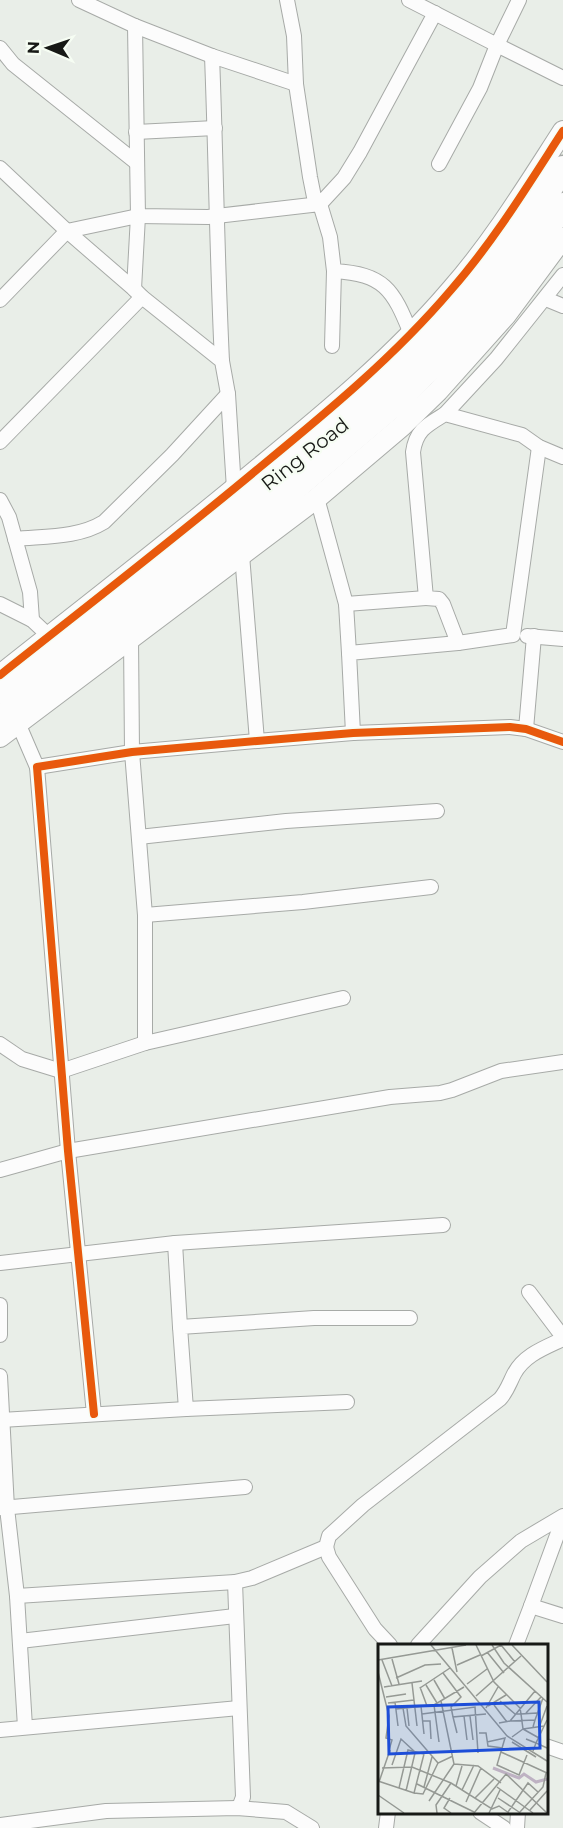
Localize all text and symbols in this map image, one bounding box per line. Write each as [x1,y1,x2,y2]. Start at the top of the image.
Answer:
north arrow [18,18,78,78]
text: N [24,41,43,54]
street label: Ring Road [256,412,354,496]
inset map [378,1644,548,1813]

